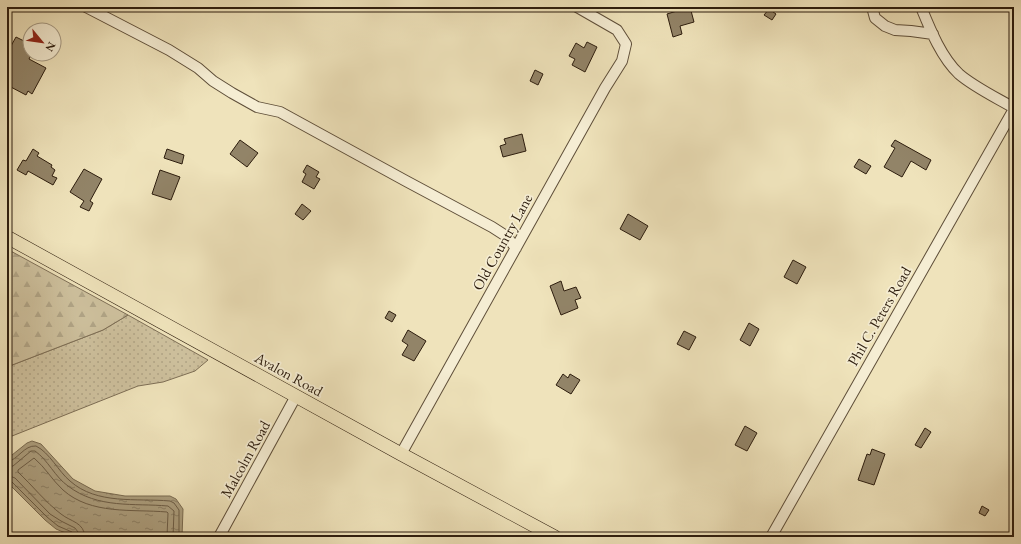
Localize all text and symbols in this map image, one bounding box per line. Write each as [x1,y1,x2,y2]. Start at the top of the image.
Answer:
north arrow [22,22,62,62]
text: N [42,40,59,54]
street label: Old Country Lane [468,190,536,294]
street label: Phil C. Peters Road [843,263,915,369]
street label: Avalon Road [251,347,327,401]
street label: Malcolm Road [216,417,274,501]

